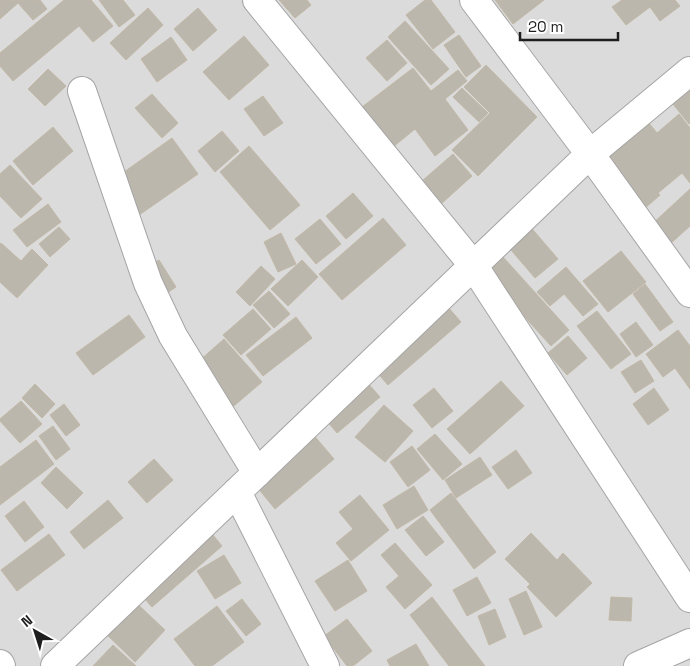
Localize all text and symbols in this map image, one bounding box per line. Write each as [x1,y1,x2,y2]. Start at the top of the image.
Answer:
scale bar [520,10,618,42]
text: 20 m [528,17,563,36]
north arrow [10,606,60,656]
text: N [18,611,36,631]

